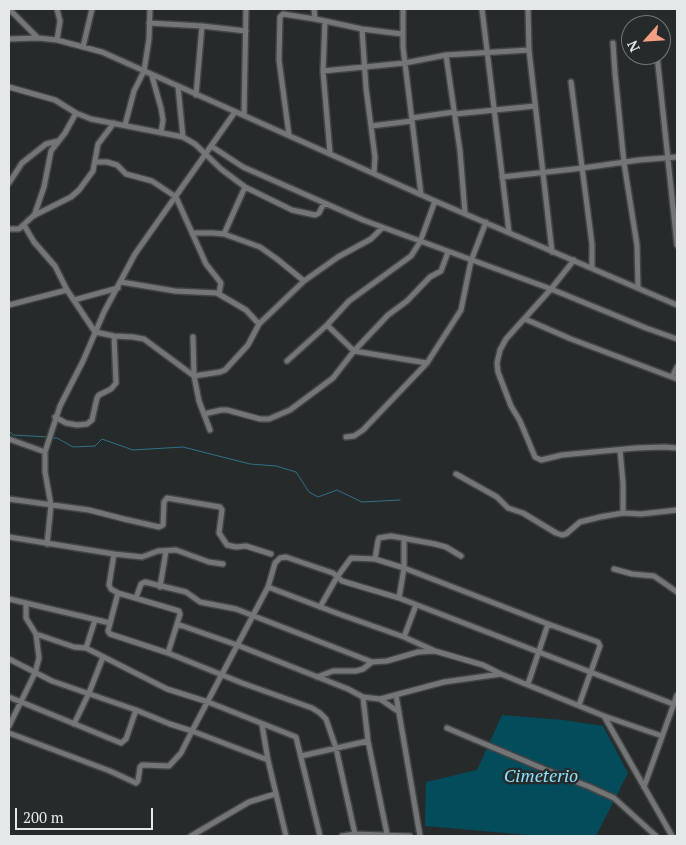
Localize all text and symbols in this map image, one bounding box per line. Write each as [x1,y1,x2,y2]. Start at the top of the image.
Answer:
north arrow [621,15,671,65]
text: N [622,37,644,55]
park label: Cimeterio [504,766,578,788]
scale bar [18,798,155,830]
text: 200 m [23,807,64,827]

